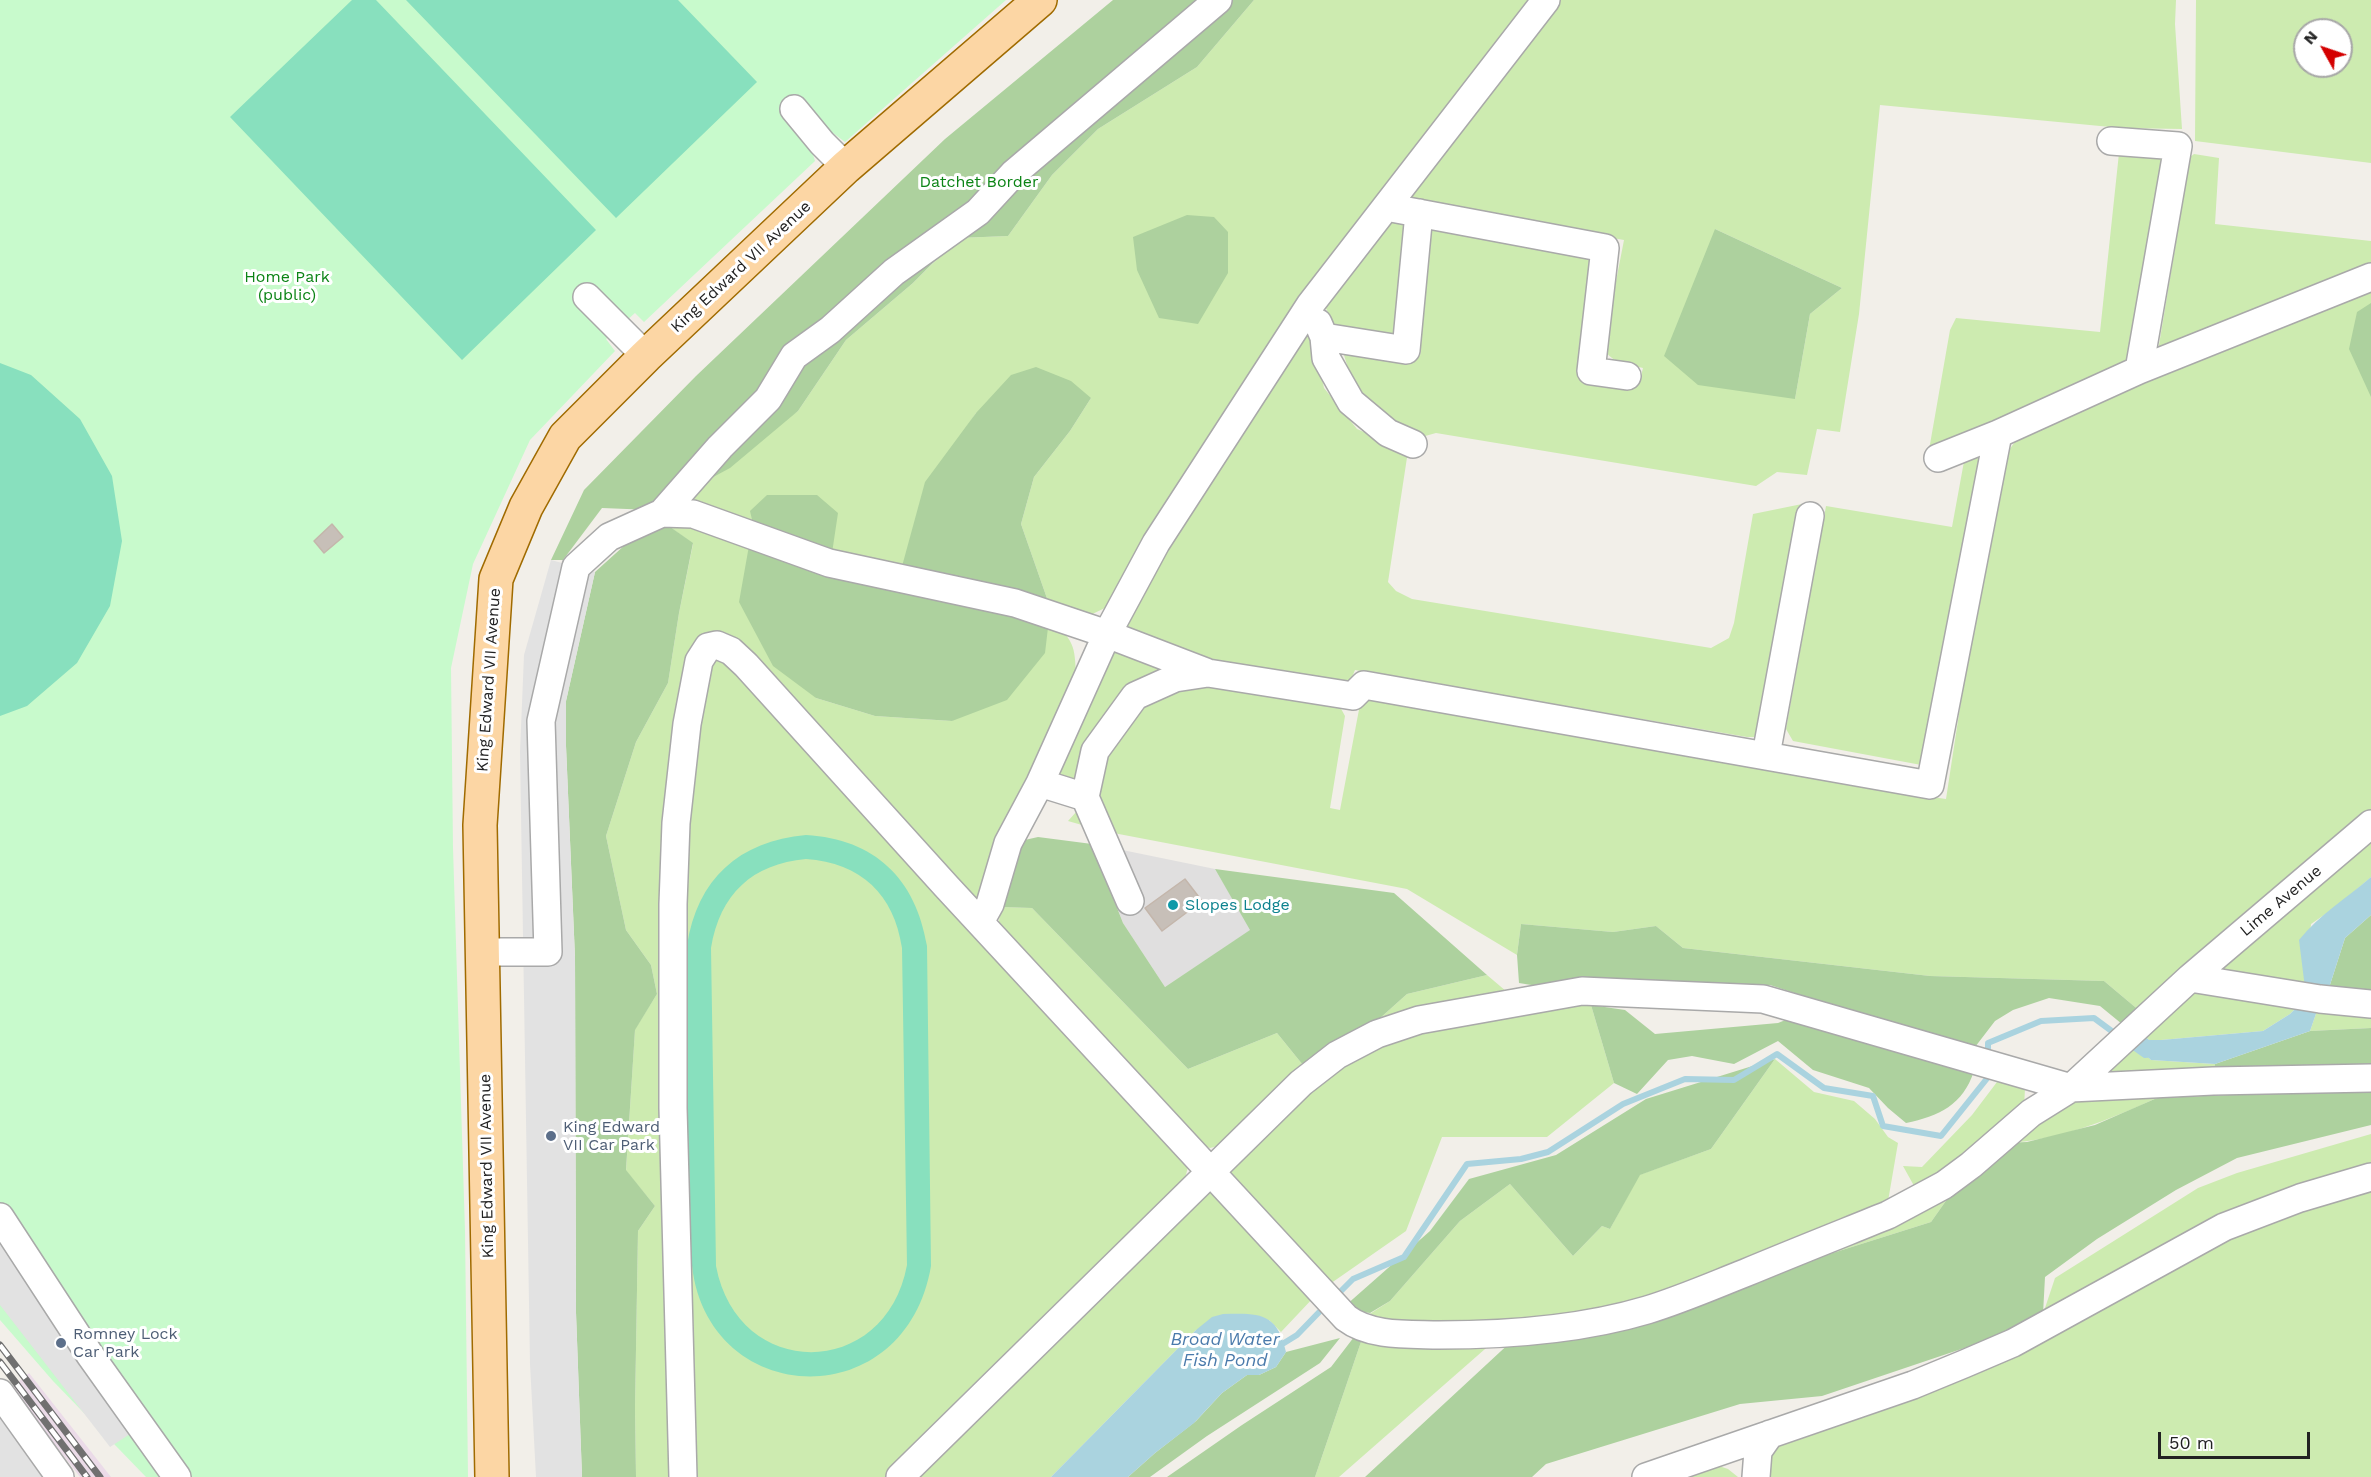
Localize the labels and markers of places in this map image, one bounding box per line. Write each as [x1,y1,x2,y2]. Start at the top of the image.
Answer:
place label: Slopes Lodge [1185,895,1290,915]
marker: Slopes Lodge [1166,898,1180,912]
place label: King Edward VII Car Park [563,1117,660,1155]
marker: King Edward VII Car Park [544,1129,558,1143]
place label: Romney Lock Car Park [73,1324,178,1362]
marker: Romney Lock Car Park [54,1336,68,1350]

